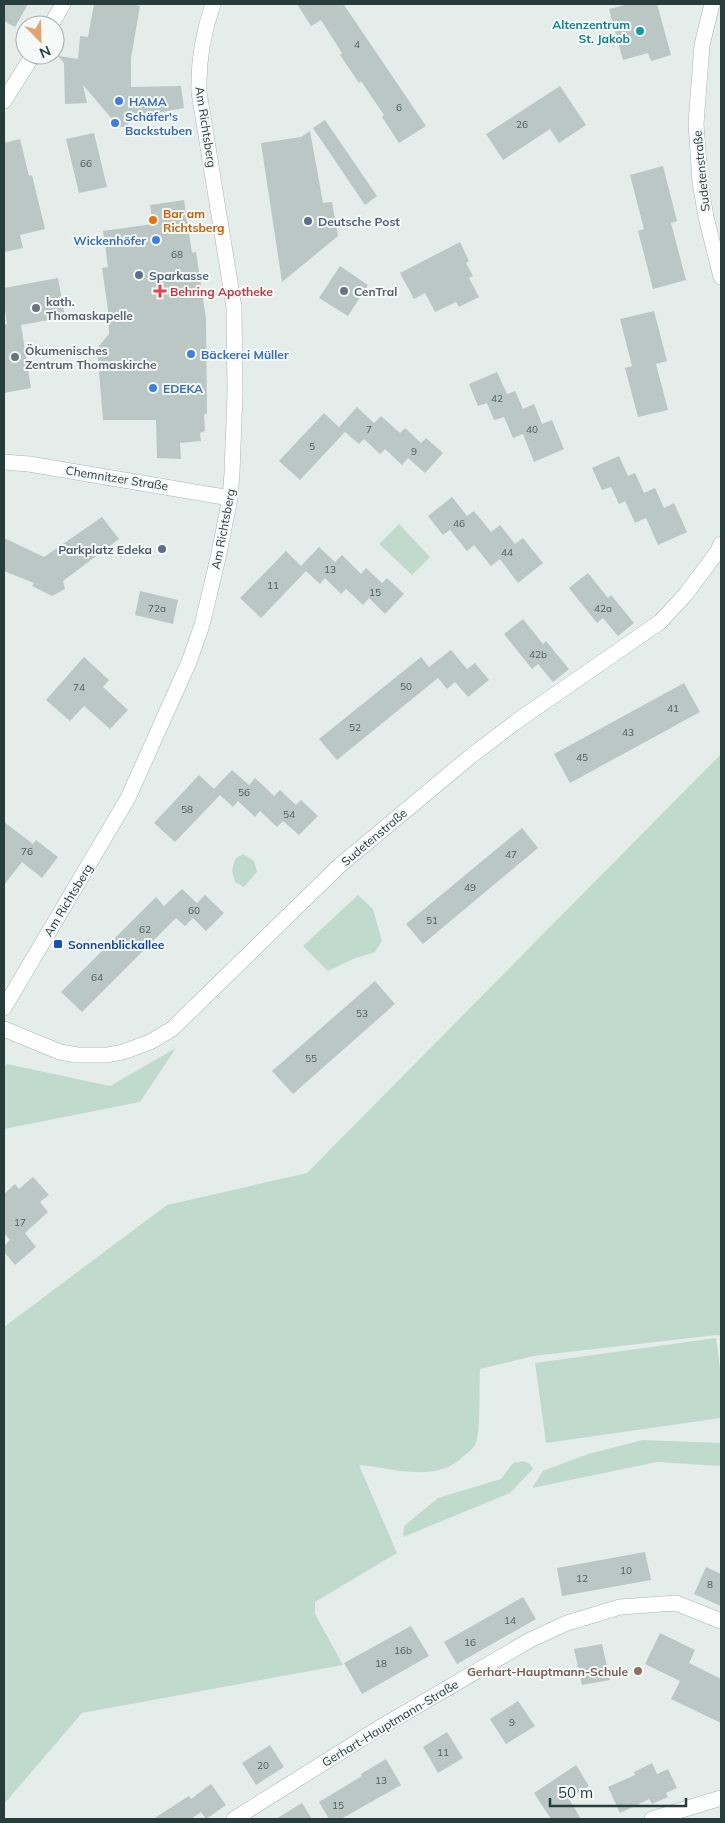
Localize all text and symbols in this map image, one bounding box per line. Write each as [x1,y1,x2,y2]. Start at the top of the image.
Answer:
north arrow [15,15,65,65]
place label: Altenzentrum St. Jakob [552,17,630,46]
marker: Altenzentrum St. Jakob [634,25,646,37]
house number: 4 [354,38,360,51]
text: N [37,42,53,62]
street label: Am Richtsberg [192,85,220,169]
place label: HAMA [129,94,167,109]
marker: HAMA [113,95,125,107]
house number: 6 [396,101,402,114]
place label: Schäfer's Backstuben [125,109,192,138]
marker: Schäfer's Backstuben [109,117,121,129]
house number: 26 [516,118,528,131]
street label: Sudetenstraße [689,130,713,212]
house number: 66 [80,157,92,170]
place label: Bar am Richtsberg [163,206,225,235]
marker: Bar am Richtsberg [147,214,159,226]
place label: Deutsche Post [318,214,400,229]
marker: Deutsche Post [302,215,314,227]
place label: Wickenhöfer [73,233,146,248]
marker: Wickenhöfer [150,234,162,246]
house number: 68 [171,248,183,261]
place label: Sparkasse [149,268,209,283]
marker: Sparkasse [133,269,145,281]
place label: Behring Apotheke [170,284,273,299]
place label: CenTral [354,284,397,299]
marker: Behring Apotheke [154,285,166,297]
marker: CenTral [338,285,350,297]
place label: kath. Thomaskapelle [46,294,133,323]
marker: kath. Thomaskapelle [30,302,42,314]
place label: Ökumenisches Zentrum Thomaskirche [25,343,157,372]
place label: Bäckerei Müller [201,347,289,362]
marker: Bäckerei Müller [185,348,197,360]
marker: Ökumenisches Zentrum Thomaskirche [9,351,21,363]
place label: EDEKA [163,381,203,396]
marker: EDEKA [147,382,159,394]
house number: 42 [491,392,503,405]
house number: 7 [366,423,372,436]
house number: 40 [526,423,538,436]
house number: 5 [309,440,315,453]
house number: 9 [411,445,417,458]
street label: Chemnitzer Straße [65,462,169,494]
street label: Am Richtsberg [208,487,238,571]
house number: 46 [453,517,465,530]
place label: Parkplatz Edeka [58,542,152,557]
marker: Parkplatz Edeka [156,543,168,555]
house number: 44 [501,546,513,559]
house number: 13 [324,563,336,576]
house number: 11 [267,579,279,592]
house number: 15 [369,586,381,599]
house number: 72a [148,602,166,615]
house number: 42a [594,602,612,615]
house number: 42b [529,648,547,661]
house number: 50 [400,680,412,693]
house number: 74 [73,681,85,694]
house number: 41 [667,702,679,715]
house number: 52 [349,721,361,734]
house number: 43 [622,726,634,739]
house number: 45 [576,751,588,764]
house number: 56 [238,786,250,799]
house number: 58 [181,803,193,816]
street label: Sudetenstraße [338,805,410,869]
house number: 54 [283,808,295,821]
house number: 76 [21,845,33,858]
house number: 47 [505,848,517,861]
street label: Am Richtsberg [40,861,96,939]
house number: 49 [464,881,476,894]
house number: 60 [188,904,200,917]
house number: 51 [426,914,438,927]
house number: 62 [139,923,151,936]
place label: Sonnenblickallee [68,937,165,952]
marker: Sonnenblickallee [52,938,64,950]
house number: 64 [91,971,103,984]
house number: 53 [356,1007,368,1020]
house number: 55 [305,1052,317,1065]
house number: 17 [14,1216,26,1229]
house number: 10 [620,1564,632,1577]
house number: 12 [576,1572,588,1585]
house number: 8 [707,1578,713,1591]
house number: 14 [504,1614,516,1627]
house number: 16 [464,1636,476,1649]
house number: 16b [394,1644,412,1657]
house number: 18 [375,1657,387,1670]
place label: Gerhart-Hauptmann-Schule [467,1664,628,1679]
marker: Gerhart-Hauptmann-Schule [632,1665,644,1677]
street label: Gerhart-Hauptmann-Straße [319,1676,461,1770]
house number: 9 [509,1716,515,1729]
house number: 11 [437,1746,449,1759]
house number: 20 [257,1759,269,1772]
house number: 13 [375,1774,387,1787]
scale bar [550,1776,686,1808]
text: 50 m [558,1783,593,1802]
house number: 15 [332,1799,344,1812]

